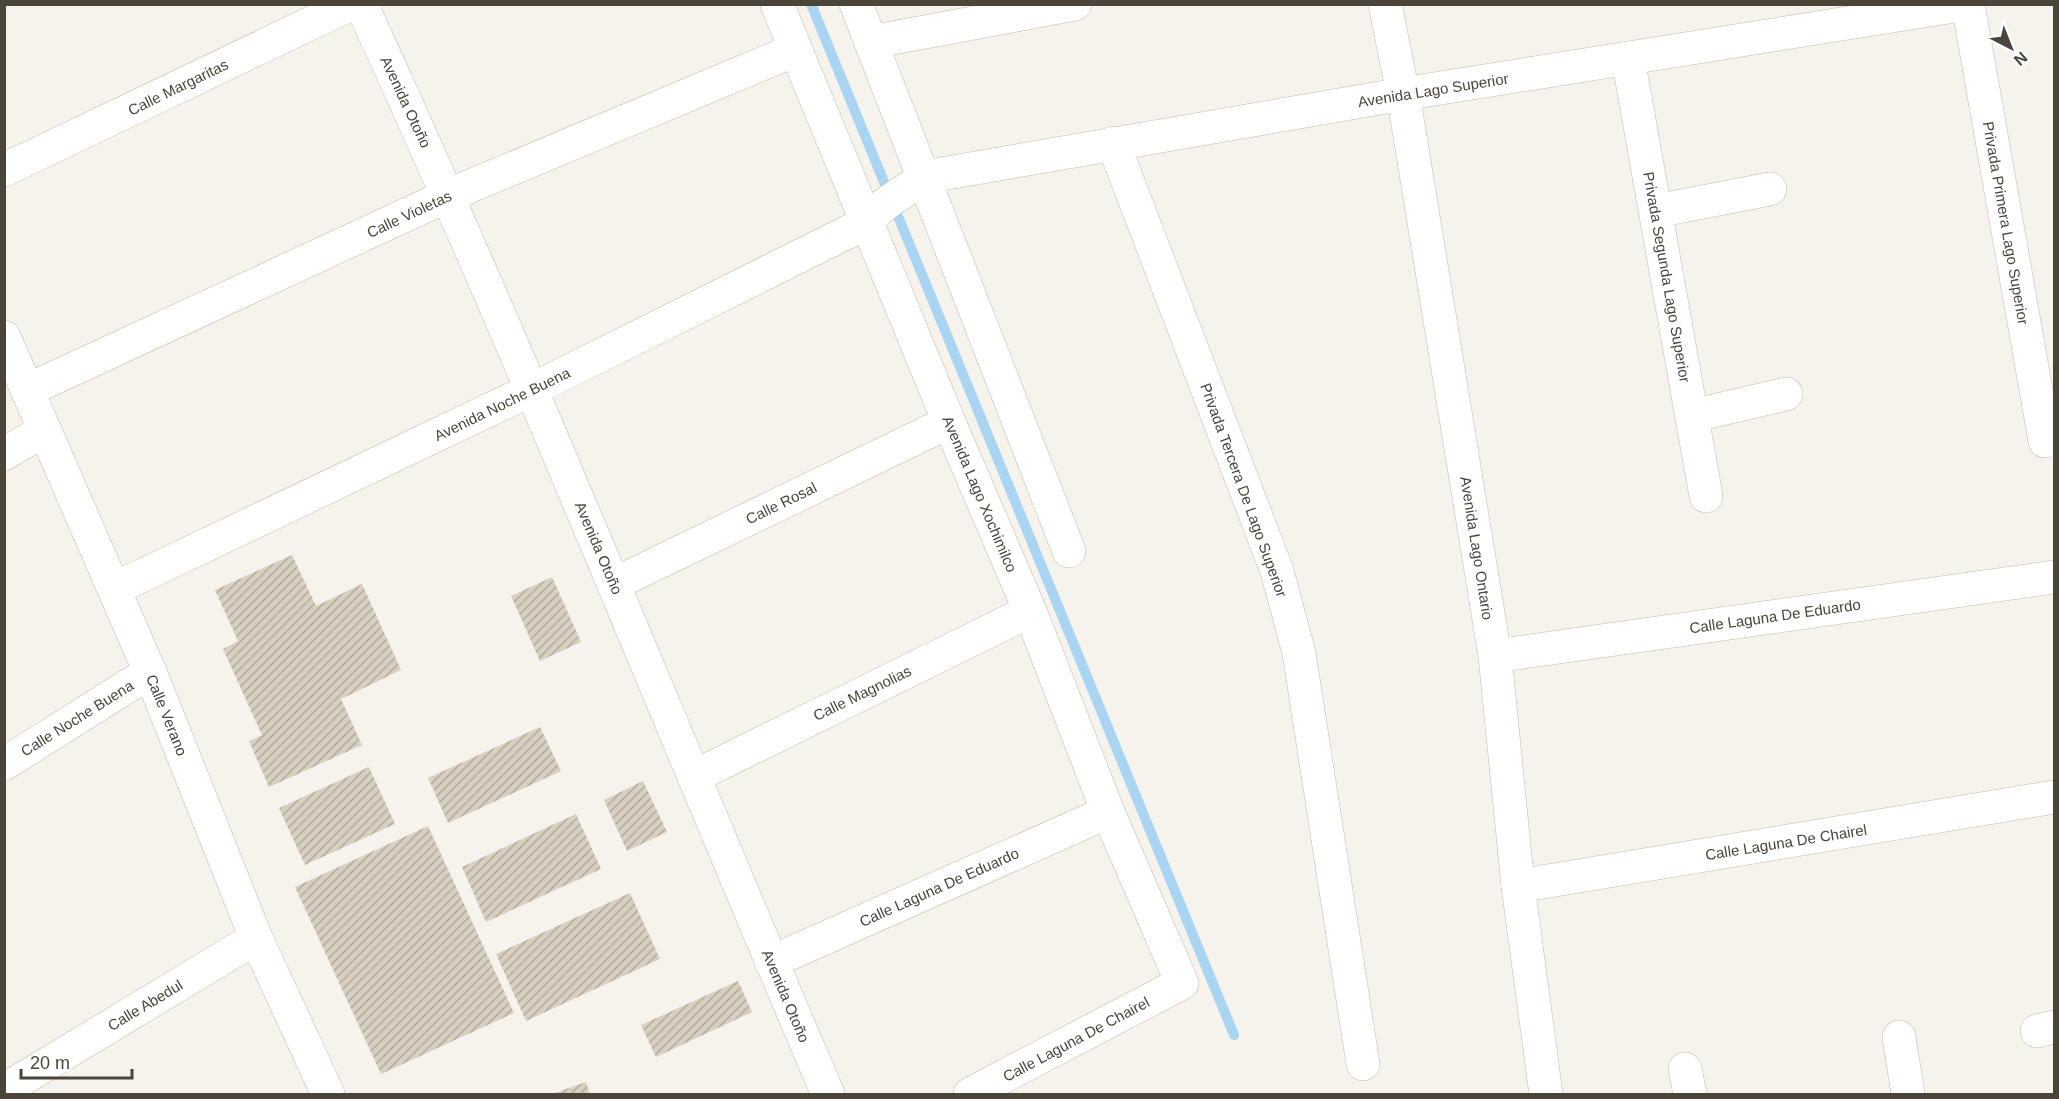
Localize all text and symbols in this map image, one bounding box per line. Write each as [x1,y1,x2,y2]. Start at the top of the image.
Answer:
north arrow [1981,18,2041,78]
text: N [2011,49,2031,69]
street label: Avenida Otoño [377,54,435,150]
street label: Calle Margaritas [125,55,231,119]
street label: Avenida Lago Superior [1356,70,1510,110]
street label: Privada Primera Lago Superior [1980,120,2032,326]
street label: Privada Segunda Lago Superior [1640,170,1694,384]
street label: Calle Violetas [364,187,454,241]
street label: Avenida Noche Buena [431,363,573,444]
street label: Privada Tercera De Lago Superior [1197,381,1291,599]
street label: Avenida Lago Xochimilco [939,413,1021,575]
street label: Avenida Lago Ontario [1457,475,1497,621]
street label: Calle Rosal [743,479,819,527]
street label: Avenida Otoño [572,499,626,597]
street label: Calle Laguna De Eduardo [1688,596,1862,636]
street label: Calle Magnolias [810,662,914,724]
street label: Calle Verano [143,672,191,758]
street label: Calle Noche Buena [18,676,137,759]
street label: Calle Laguna De Chairel [1704,821,1868,863]
street label: Calle Laguna De Eduardo [857,844,1021,930]
street label: Avenida Otoño [759,947,813,1045]
street label: Calle Abedul [105,976,185,1034]
street label: Calle Laguna De Chairel [1000,993,1152,1085]
scale bar [21,1042,132,1080]
text: 20 m [30,1053,70,1073]

